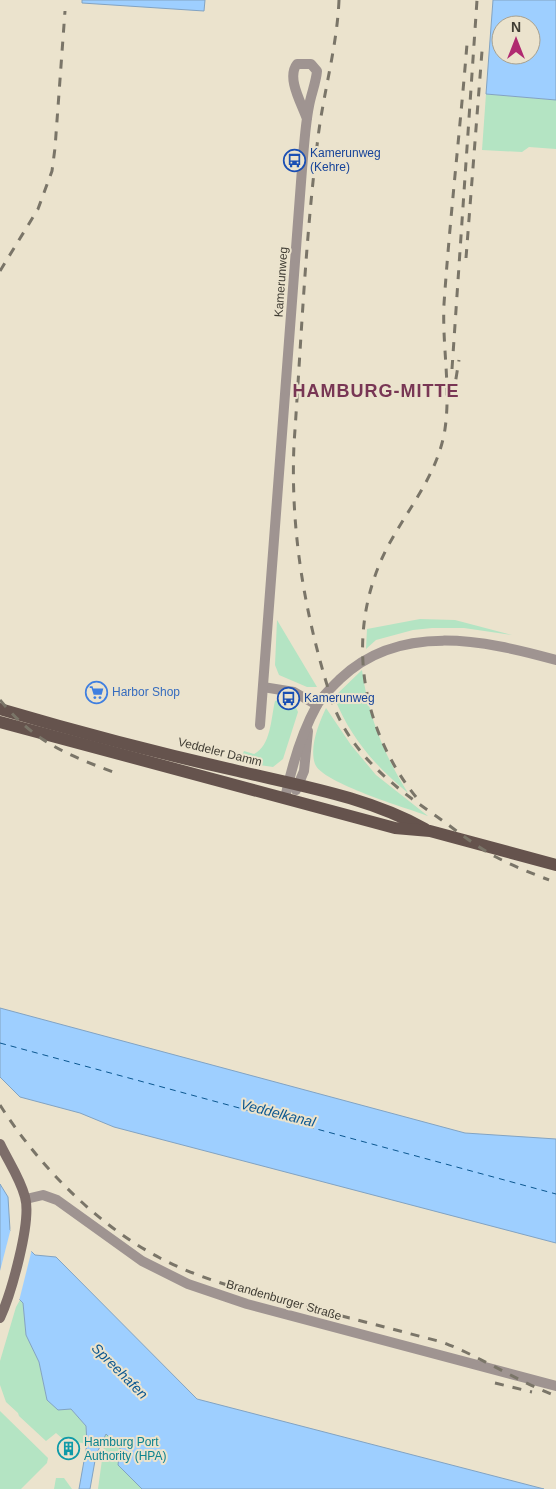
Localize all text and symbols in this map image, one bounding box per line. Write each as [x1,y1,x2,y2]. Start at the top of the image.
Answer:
north arrow [491,15,541,65]
text: N [511,19,521,35]
place label: Kamerunweg (Kehre) [310,146,381,174]
bus stop icon: Kamerunweg (Kehre) [282,148,306,172]
street label: Kamerunweg [272,246,290,318]
district label: HAMBURG-MITTE [293,381,459,401]
supermarket icon: Harbor Shop [84,680,108,704]
place label: Harbor Shop [112,685,180,699]
bus stop icon: Kamerunweg [276,686,300,710]
place label: Kamerunweg [304,691,375,705]
street label: Veddeler Damm [177,735,263,769]
water label: Veddelkanal [239,1096,318,1130]
street label: Brandenburger Straße [225,1277,344,1323]
water label: Spreehafen [89,1340,151,1402]
place label: Hamburg Port Authority (HPA) [84,1435,166,1463]
building icon: Hamburg Port Authority (HPA) [56,1437,80,1461]

